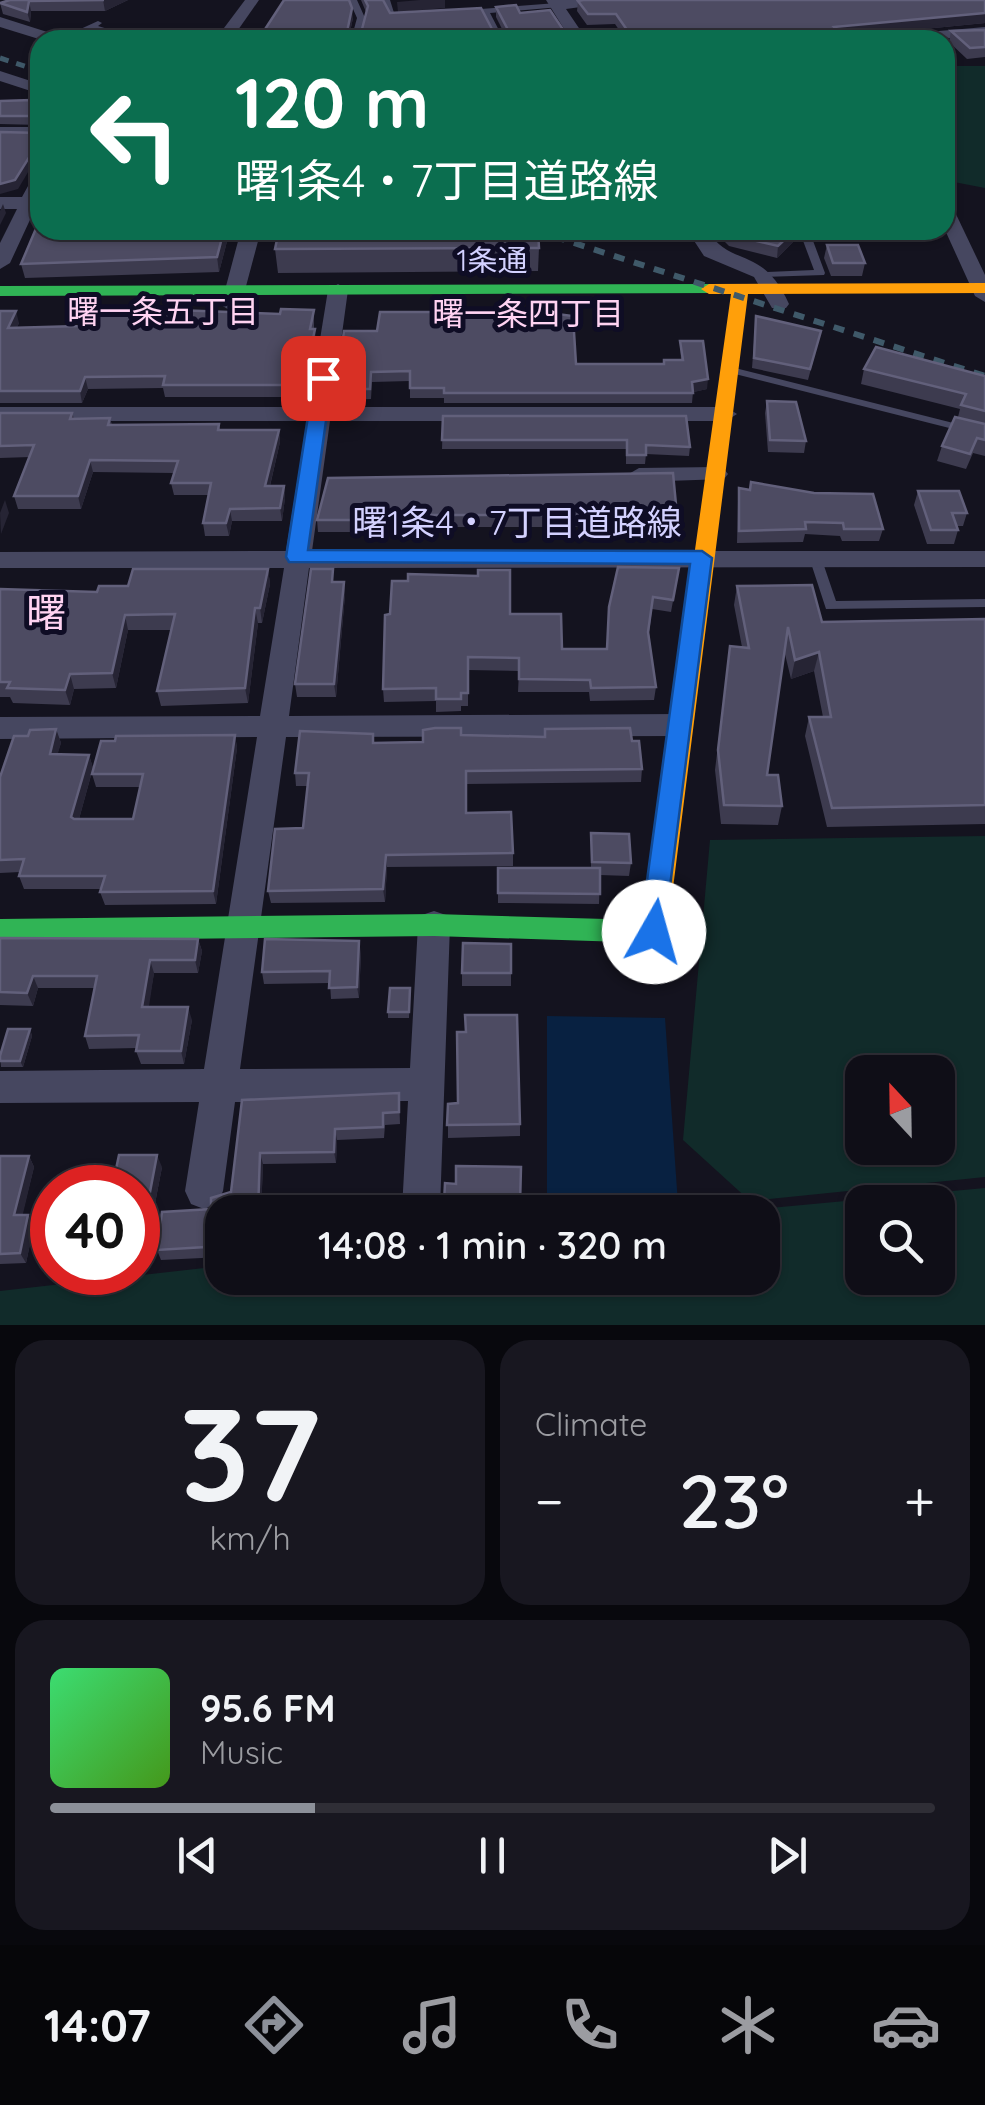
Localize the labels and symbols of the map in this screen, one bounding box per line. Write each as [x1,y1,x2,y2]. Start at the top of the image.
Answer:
street label: 1条通 [456,241,528,279]
district label: 曙一条五丁目 [67,291,259,331]
district label: 曙一条四丁目 [432,293,624,333]
pin [281,336,366,421]
street label: 曙1条4・7丁目道路線 [352,500,682,544]
district label: 曙 [26,587,66,637]
position arrow [602,880,706,984]
north arrow [845,1055,955,1165]
speed limit sign: 40 [30,1165,160,1295]

